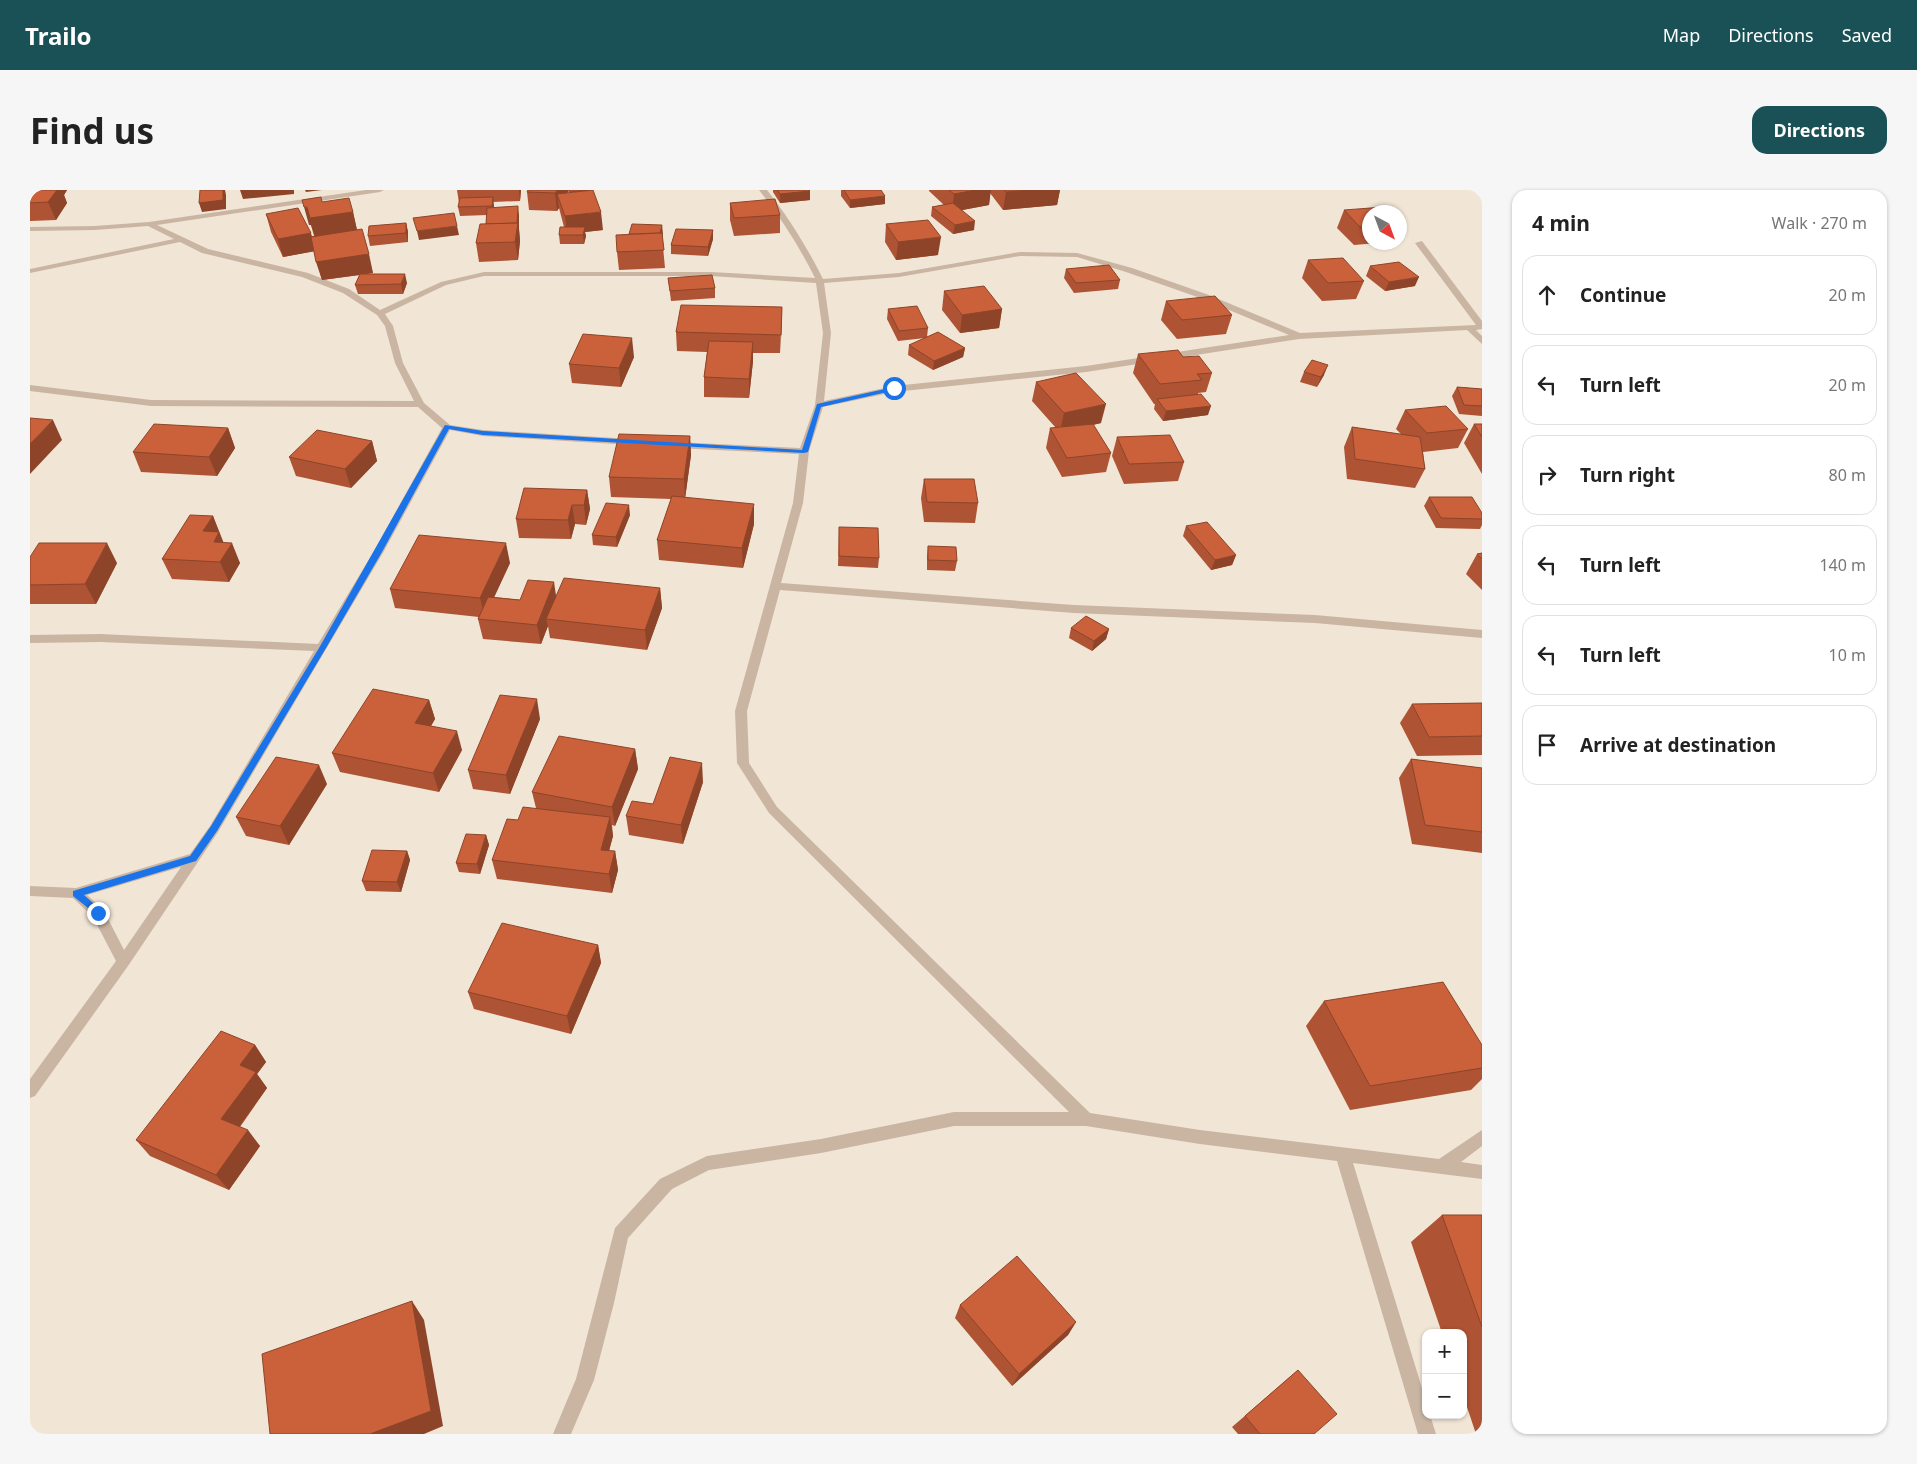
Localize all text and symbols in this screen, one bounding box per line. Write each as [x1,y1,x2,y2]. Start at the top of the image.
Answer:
text: Trailo [25,19,92,52]
text: Map [1663,23,1700,47]
text: Directions [1728,23,1814,47]
text: Saved [1842,23,1892,47]
button: Directions [1752,106,1887,154]
text: Find us [30,107,154,154]
north arrow [1362,205,1407,250]
text: 4 min [1532,209,1590,237]
text: Walk · 270 m [1772,212,1867,234]
icon: ahead [1533,281,1561,309]
text: Continue [1580,282,1666,308]
text: 20 m [1829,284,1866,306]
icon: left [1533,371,1561,399]
text: Turn left [1580,372,1661,398]
text: 20 m [1829,374,1866,396]
route start [883,377,906,400]
icon: right [1533,461,1561,489]
text: Turn right [1580,462,1675,488]
text: 80 m [1829,464,1866,486]
icon: left [1533,551,1561,579]
text: Turn left [1580,552,1661,578]
text: 140 m [1819,554,1866,576]
icon: left [1533,641,1561,669]
text: Turn left [1580,642,1661,668]
text: 10 m [1829,644,1866,666]
icon: arrive [1533,731,1561,759]
text: Arrive at destination [1580,732,1776,758]
route end [87,902,110,925]
map controls [1422,1329,1467,1419]
button: + [1422,1329,1467,1374]
button: − [1422,1374,1467,1419]

